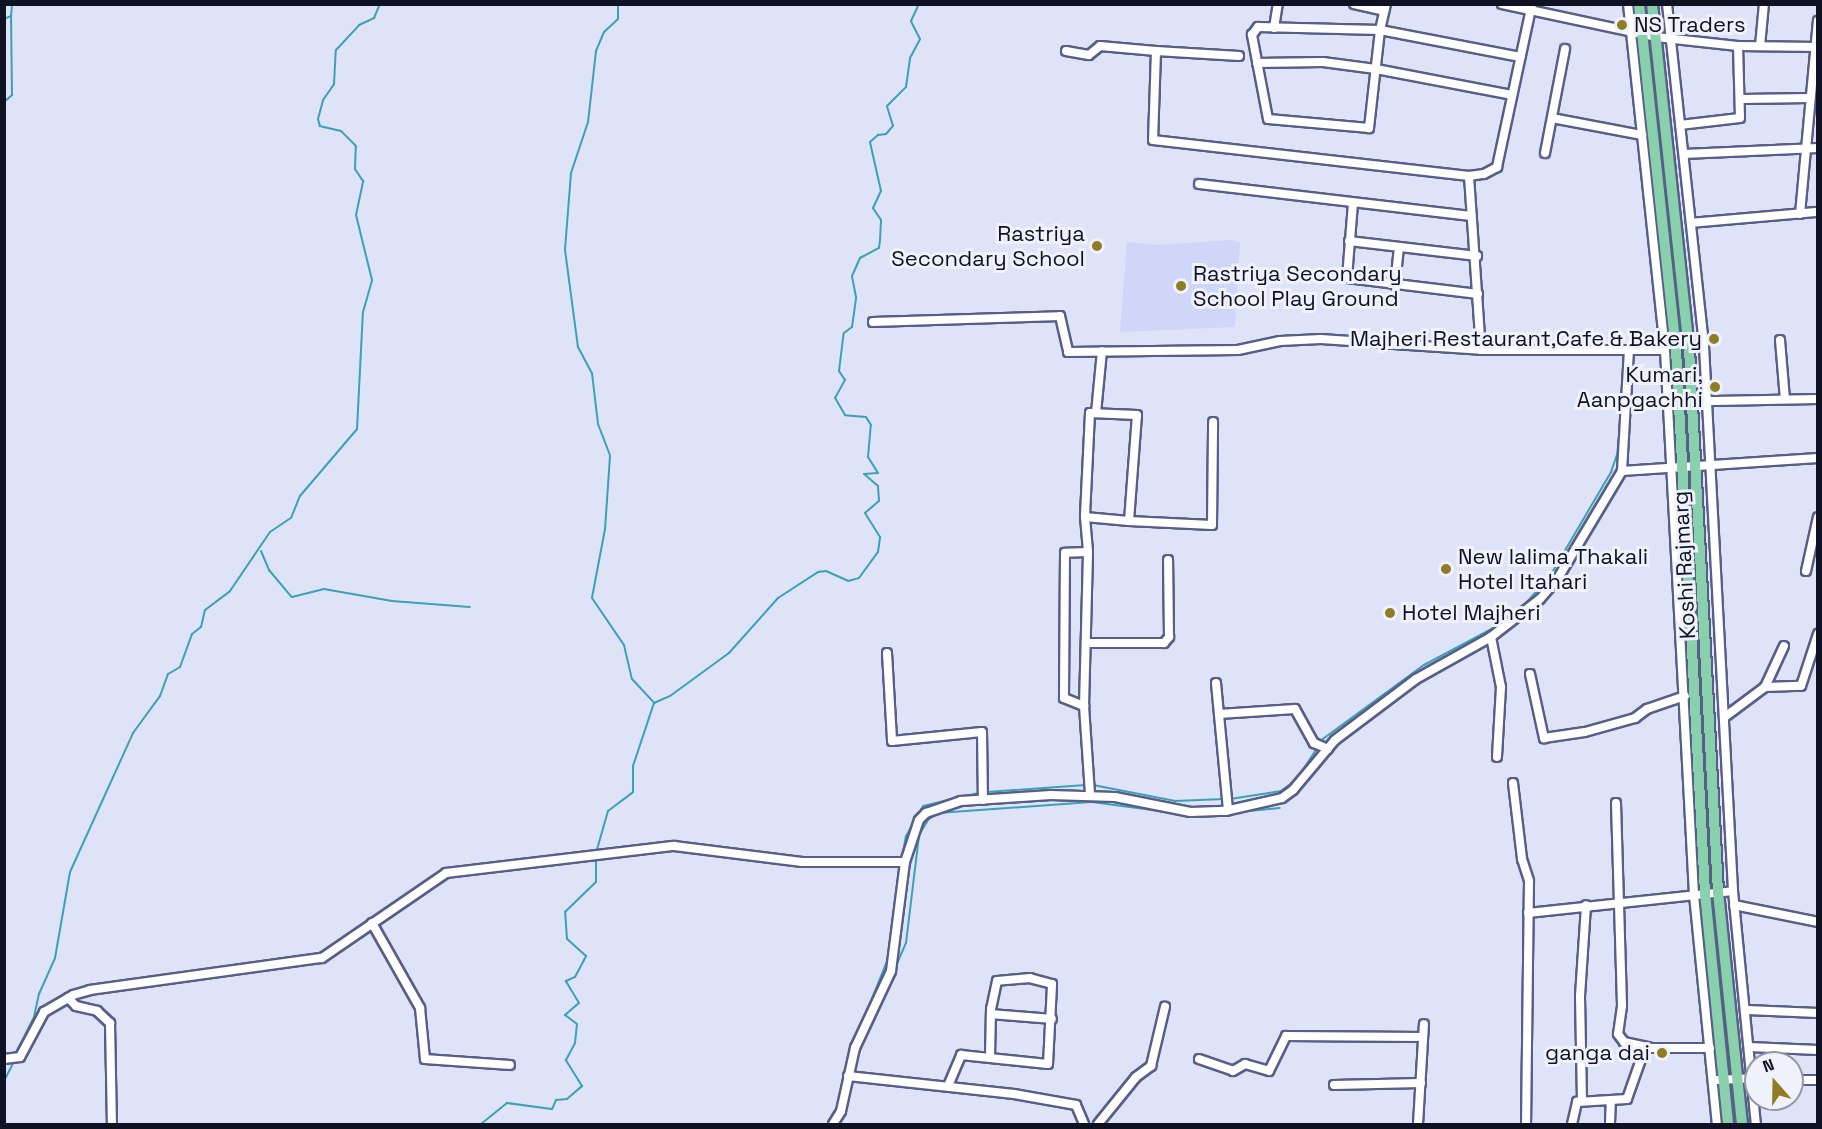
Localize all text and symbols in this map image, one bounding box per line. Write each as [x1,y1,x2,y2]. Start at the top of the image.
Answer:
place label: NS Traders [1634,12,1746,38]
marker: NS Traders [1615,18,1629,32]
place label: Rastriya Secondary School [891,220,1085,272]
marker: Rastriya Secondary School [1090,239,1104,253]
place label: Rastriya Secondary School Play Ground [1193,260,1402,312]
marker: Rastriya Secondary School Play Ground [1174,279,1188,293]
place label: Majheri Restaurant,Cafe & Bakery [1350,326,1702,352]
marker: Majheri Restaurant,Cafe & Bakery [1707,332,1721,346]
place label: Kumari, Aanpgachhi [1577,361,1703,412]
marker: Kumari, Aanpgachhi [1708,380,1722,394]
street label: Koshi Rajmarg [1667,490,1701,640]
place label: New lalima Thakali Hotel Itahari [1458,543,1649,594]
marker: New lalima Thakali Hotel Itahari [1439,562,1453,576]
place label: Hotel Majheri [1402,600,1541,626]
marker: Hotel Majheri [1383,606,1397,620]
place label: ganga dai [1545,1040,1650,1066]
marker: ganga dai [1655,1046,1669,1060]
north arrow [1744,1051,1804,1111]
text: N [1760,1054,1777,1077]

